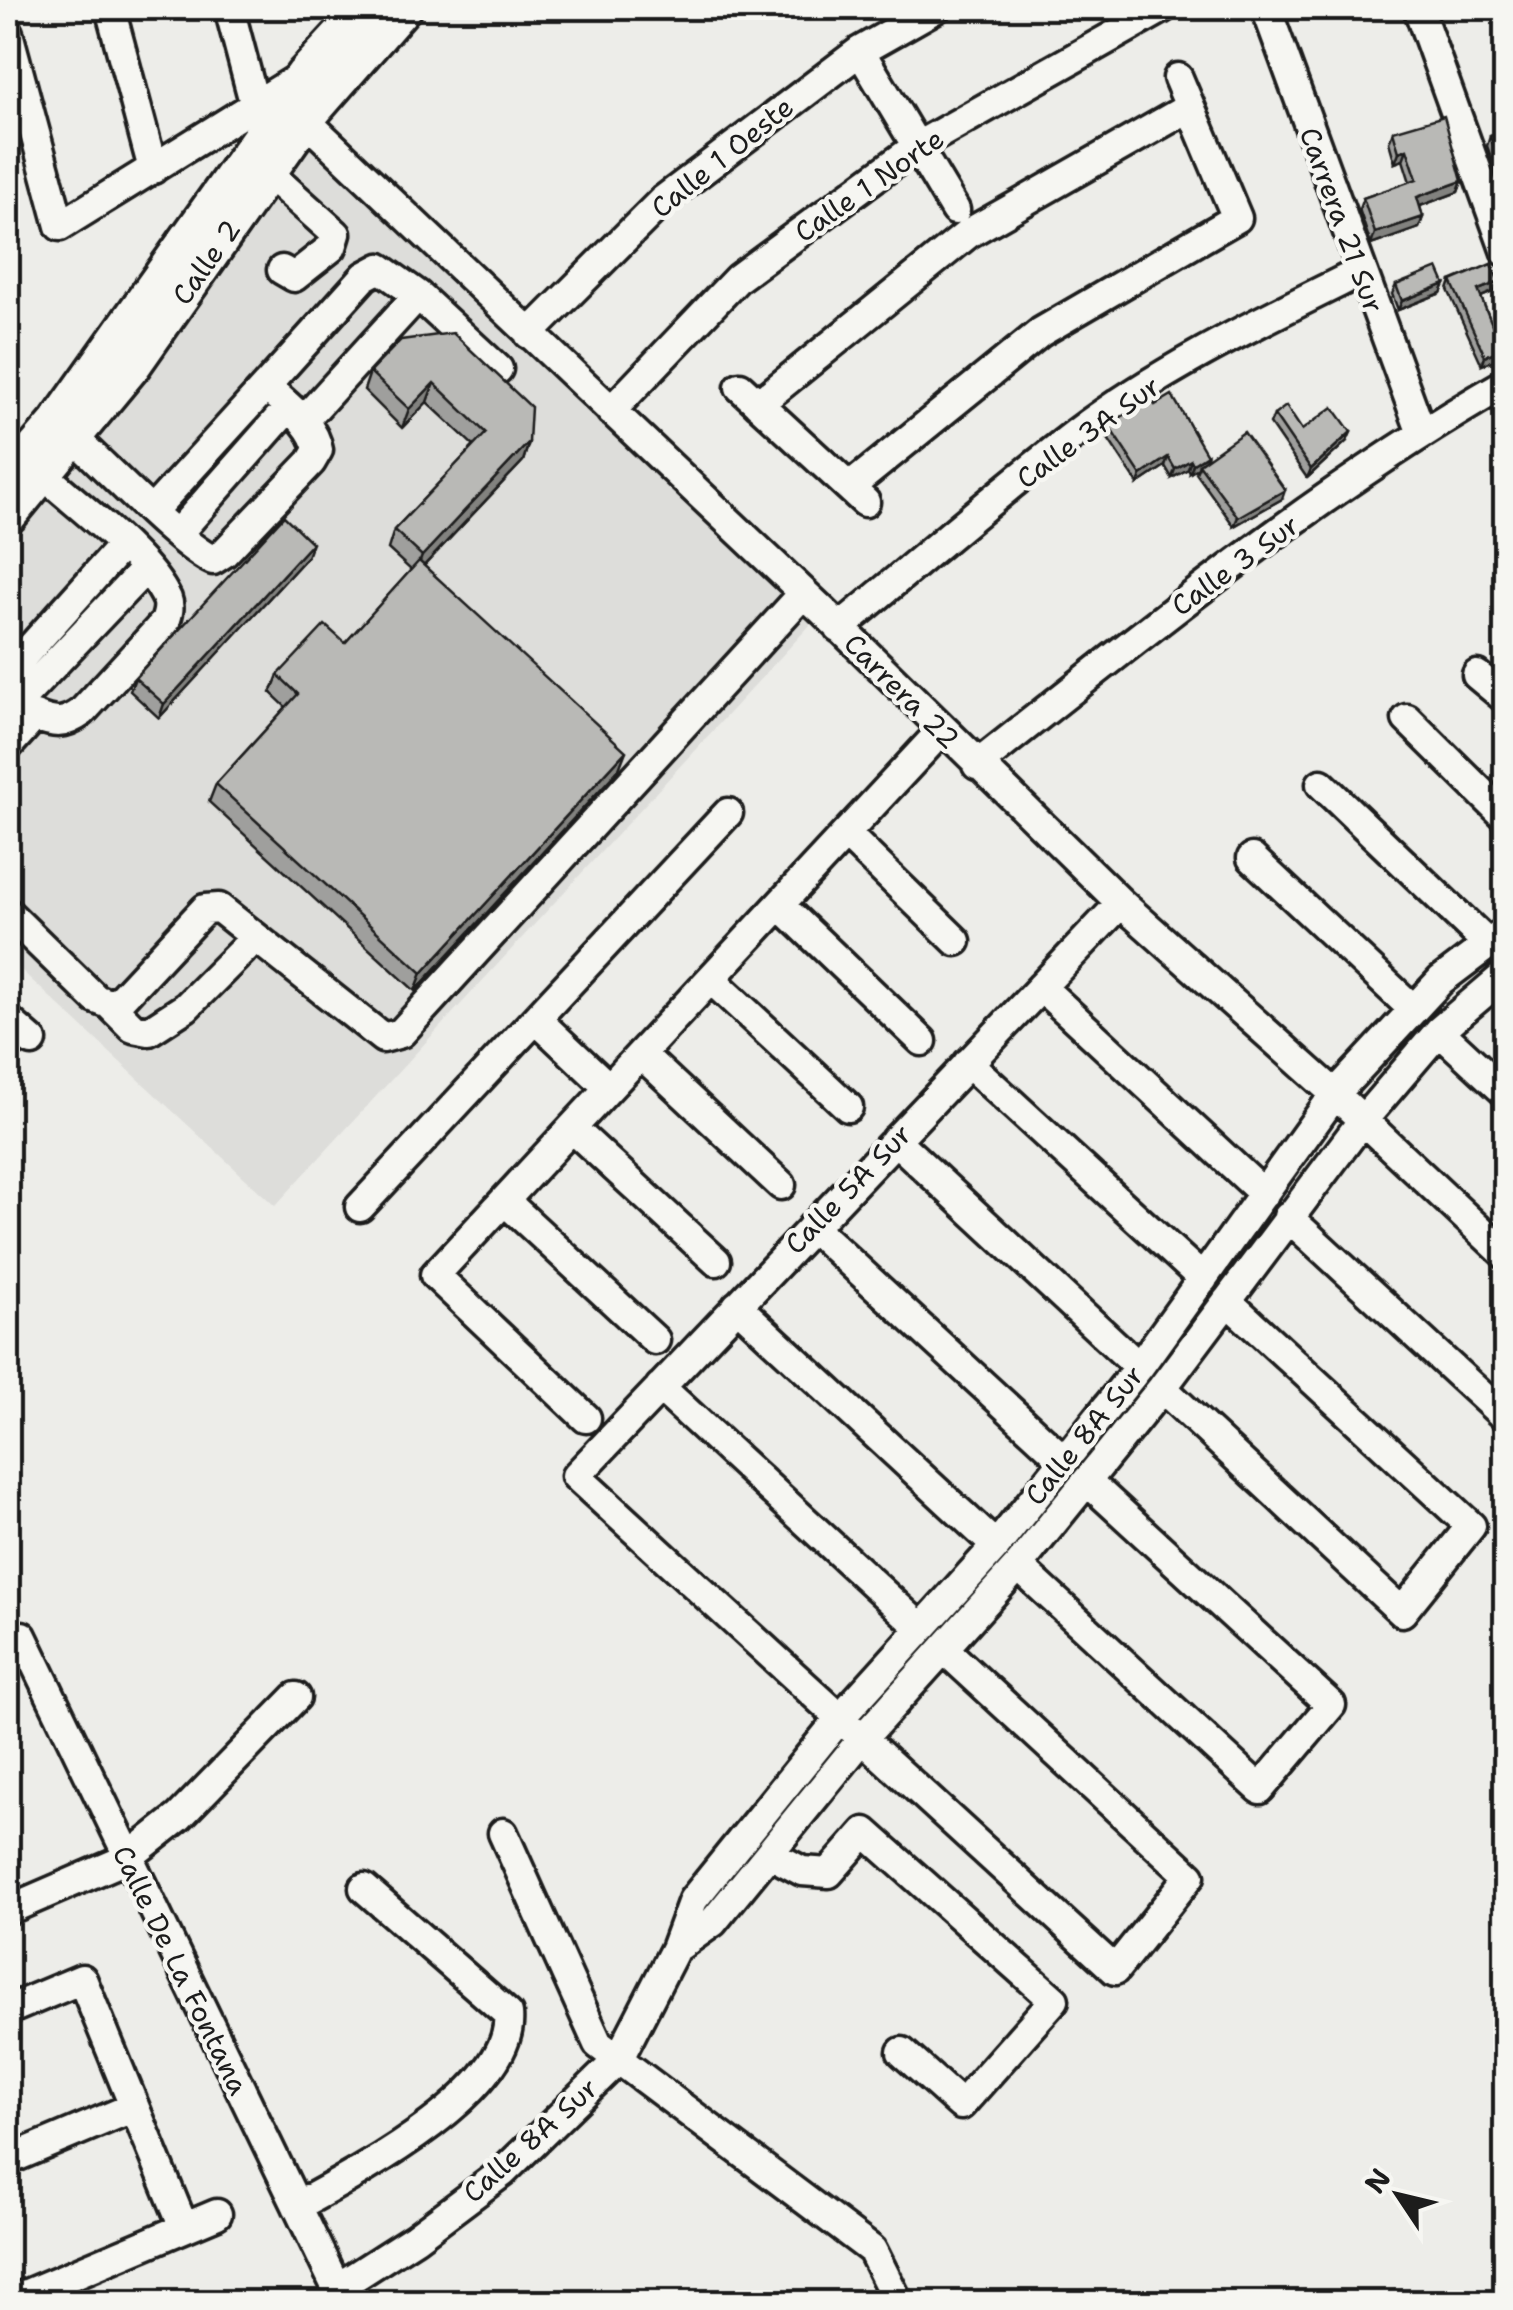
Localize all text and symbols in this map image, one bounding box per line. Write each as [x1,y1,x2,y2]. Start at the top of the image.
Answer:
street label: Calle 1 Oeste [643,88,801,226]
street label: Calle 1 Norte [787,119,951,251]
street label: Carrera 21 Sur [1291,122,1393,318]
street label: Calle 2 [163,212,249,312]
street label: Calle 3A Sur [1008,367,1168,497]
street label: Calle 3 Sur [1163,506,1307,624]
street label: Carrera 22 [836,625,968,757]
street label: Calle 5A Sur [776,1116,920,1262]
street label: Calle 8A Sur [1016,1357,1152,1513]
street label: Calle De La Fontana [104,1839,258,2101]
street label: Calle 8A Sur [454,2069,606,2211]
north arrow [1348,2145,1448,2245]
text: N [1356,2161,1399,2201]

